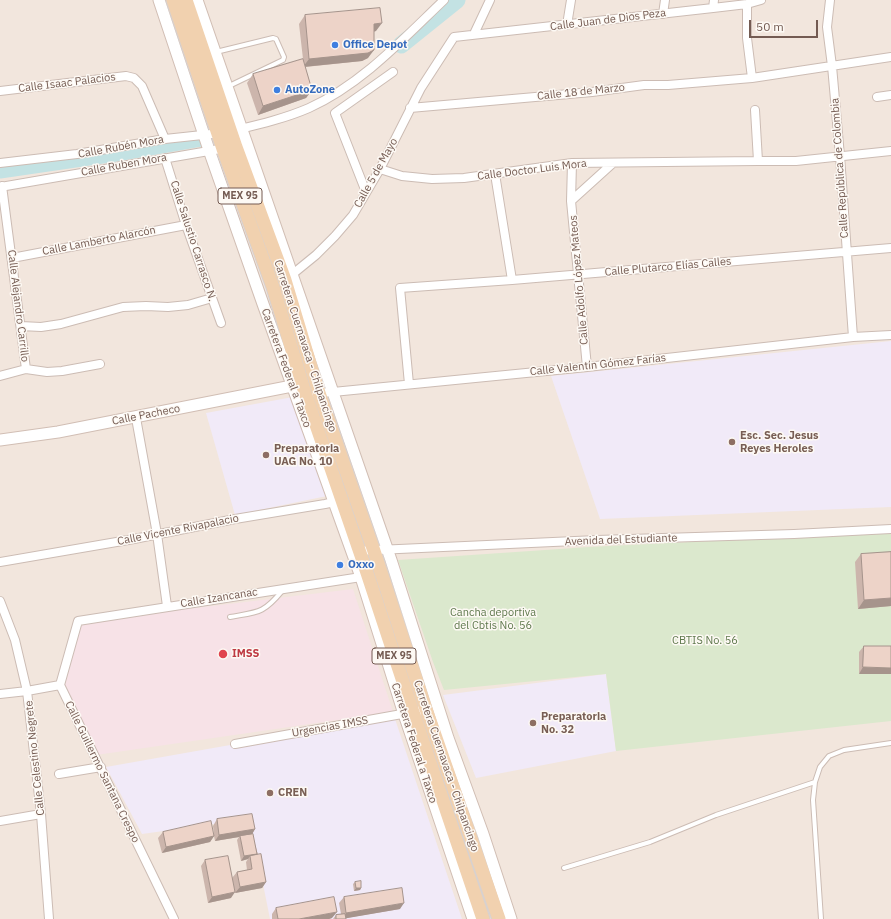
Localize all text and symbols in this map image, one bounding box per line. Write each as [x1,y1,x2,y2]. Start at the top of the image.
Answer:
street label: Calle Juan de Dios Peza [549,6,667,34]
scale bar [751,12,820,38]
text: 50 m [756,19,784,34]
place label: Office Depot [343,38,407,52]
marker: Office Depot [330,40,340,50]
street label: Calle Isaac Palacios [18,70,116,96]
street label: Calle 18 de Marzo [537,81,625,103]
place label: AutoZone [285,83,335,97]
marker: AutoZone [272,85,282,95]
street label: Calle República de Colombia [829,97,851,239]
street label: Calle Rubén Mora [77,133,165,161]
street label: Calle 5 de Mayo [351,136,401,210]
street label: Calle Ruben Mora [80,151,168,179]
street label: Calle Doctor Luis Mora [476,157,588,183]
street label: Calle Salustio Carrasco N. [167,179,219,303]
road number: MEX 95 [218,188,262,204]
street label: Calle Adolfo López Mateos [567,215,591,345]
street label: Calle Lamberto Alarcón [41,224,157,258]
street label: Calle Alejandro Carrillo [5,249,31,363]
street label: Calle Plutarco Elías Calles [604,255,732,279]
street label: Carretera Cuernavaca - Chilpancingo [271,258,339,434]
street label: Carretera Federal a Taxco [258,307,314,429]
street label: Calle Valentín Gómez Farías [529,351,667,379]
street label: Calle Pacheco [111,402,181,428]
place label: Esc. Sec. Jesus Reyes Heroles [740,429,819,455]
marker: Esc. Sec. Jesus Reyes Heroles [727,437,737,447]
place label: Preparatoria UAG No. 10 [274,442,339,468]
marker: Preparatoria UAG No. 10 [261,450,271,460]
street label: Calle Vicente Rivapalacio [116,512,240,548]
street label: Avenida del Estudiante [564,531,678,549]
place label: Oxxo [348,558,374,572]
marker: Oxxo [335,560,345,570]
street label: Calle Izancanac [179,585,259,611]
park label: Cancha deportiva del Cbtis No. 56 [450,606,536,632]
park label: CBTIS No. 56 [672,634,738,648]
place label: IMSS [232,647,259,661]
marker: IMSS [217,648,229,660]
road number: MEX 95 [372,648,416,664]
street label: Carretera Cuernavaca - Chilpancingo [410,679,482,853]
street label: Carretera Federal a Taxco [388,681,440,805]
street label: Calle Guillermo Santana Crespo [62,699,142,845]
street label: Calle Celestino Negrete [22,700,48,816]
place label: Preparatoria No. 32 [541,710,606,736]
street label: Urgencias IMSS [291,714,369,740]
marker: Preparatoria No. 32 [528,718,538,728]
place label: CREN [278,786,307,800]
marker: CREN [265,788,275,798]

